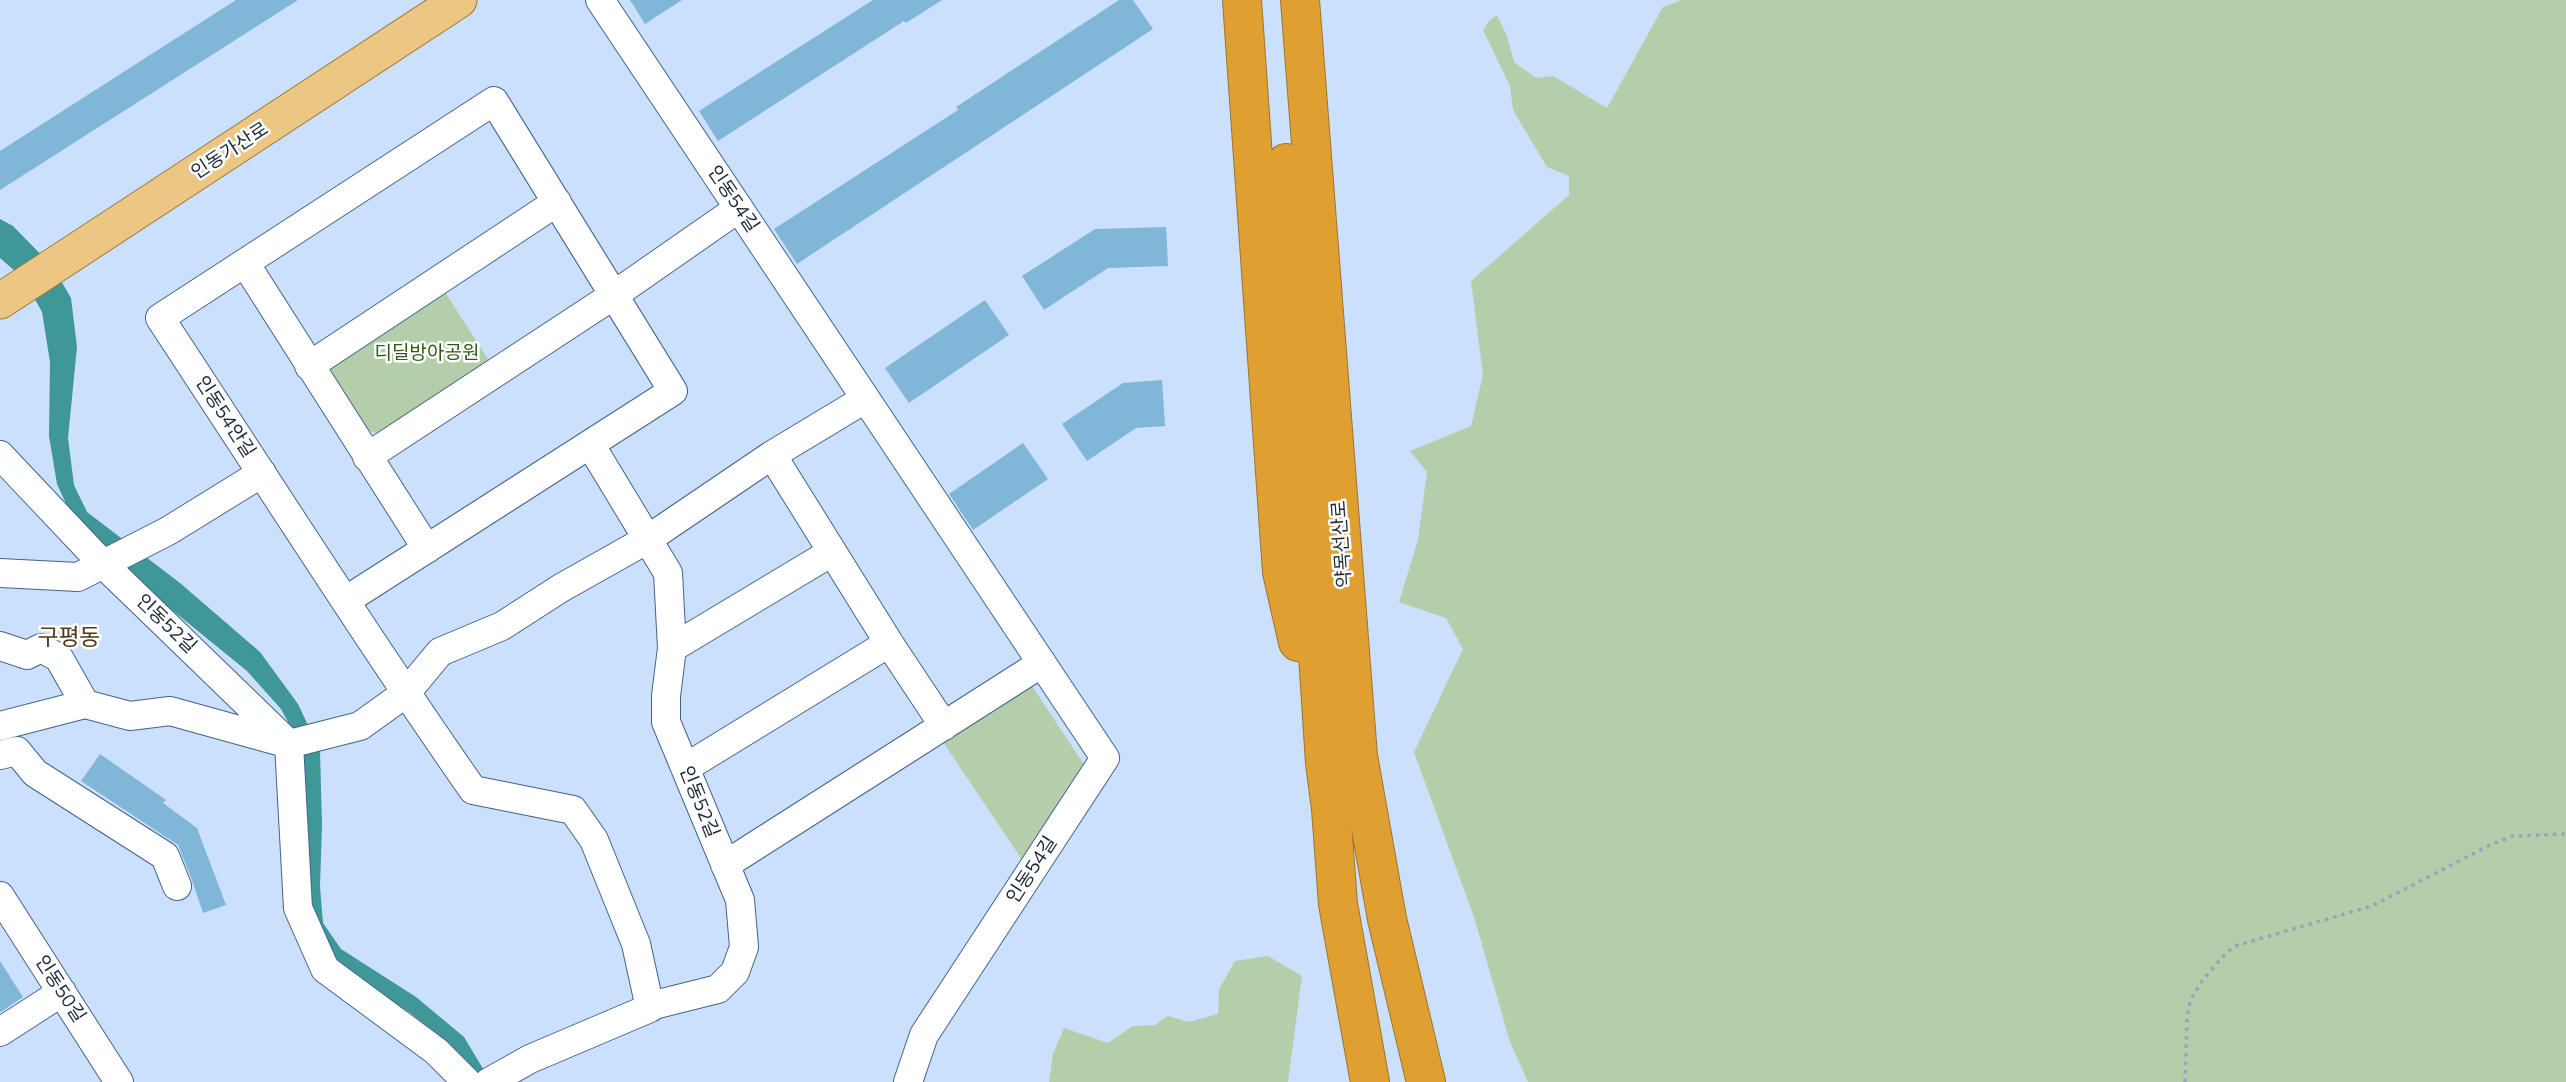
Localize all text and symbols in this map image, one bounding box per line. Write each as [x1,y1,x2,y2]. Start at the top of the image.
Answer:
street label: 인동가산로 [187,118,273,184]
street label: 인동54길 [703,161,763,237]
park label: 디딜방아공원 [375,342,479,364]
street label: 인동54안길 [190,372,260,462]
street label: 약목선산로 [1328,500,1356,588]
street label: 인동52길 [131,590,201,658]
district label: 구평동 [37,624,101,652]
street label: 인동52길 [674,763,724,841]
street label: 인동54길 [1002,832,1062,908]
street label: 인동50길 [30,951,90,1027]

